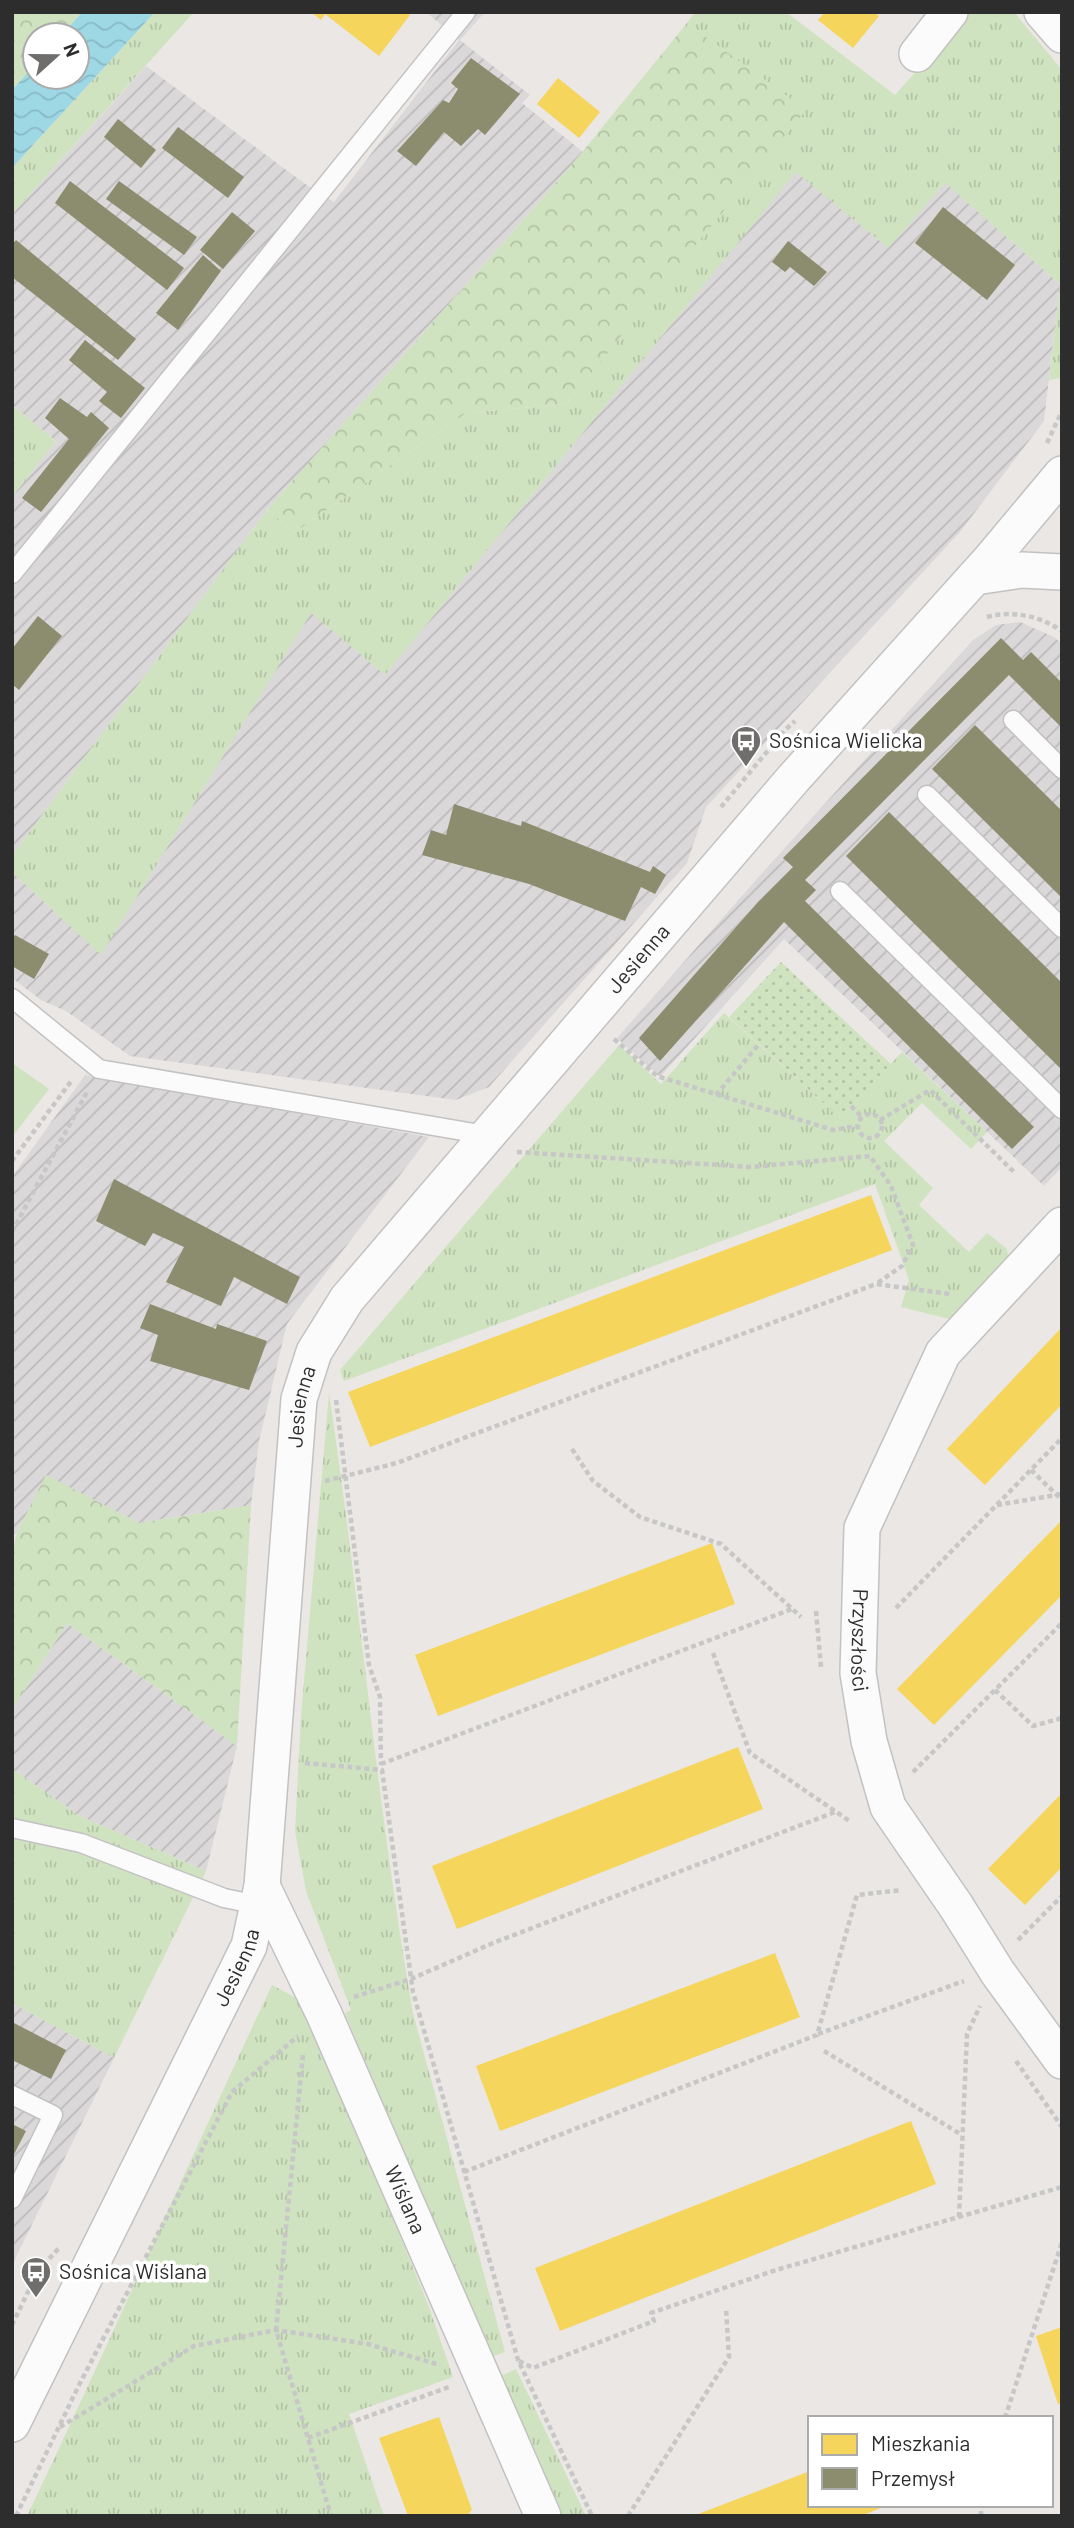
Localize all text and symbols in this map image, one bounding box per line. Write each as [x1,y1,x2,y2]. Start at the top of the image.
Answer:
north arrow [21,21,91,91]
text: N [59,40,85,60]
bus stop icon: Sośnica Wielicka [729,724,763,768]
place label: Sośnica Wielicka [769,727,923,752]
street label: Jesienna [601,918,674,998]
street label: Jesienna [281,1362,320,1449]
street label: Przyszłości [847,1589,875,1693]
street label: Jesienna [207,1926,263,2010]
street label: Wiślana [381,2161,432,2237]
bus stop icon: Sośnica Wiślana [19,2255,53,2299]
place label: Sośnica Wiślana [59,2258,207,2283]
legend [808,2416,1053,2507]
text: Mieszkania [871,2430,970,2455]
text: Przemysł [871,2465,955,2490]

